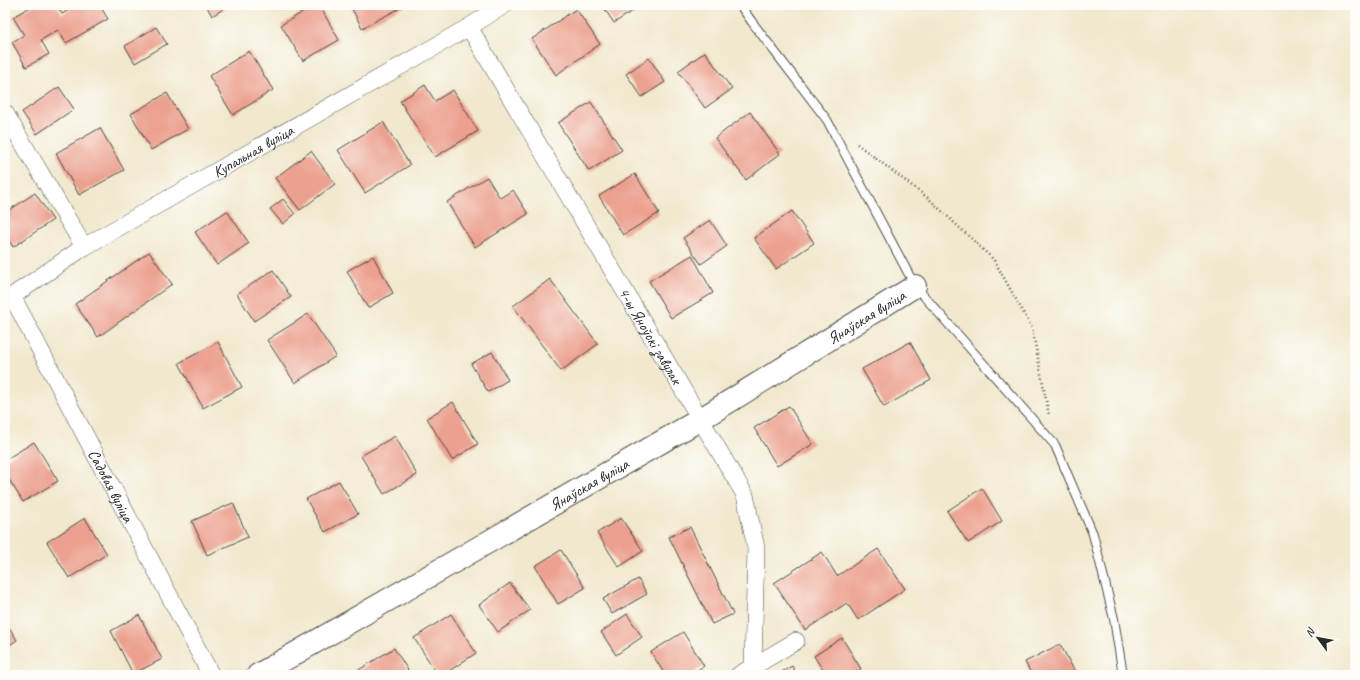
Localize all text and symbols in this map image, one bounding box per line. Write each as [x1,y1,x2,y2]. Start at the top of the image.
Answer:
street label: Купальная вуліца [209,120,298,182]
street label: 4-ы Яноўскі завулак [614,284,687,390]
street label: Янаўская вуліца [824,285,910,349]
street label: Садовая вуліца [83,446,138,527]
street label: Янаўская вуліца [546,454,633,515]
north arrow [1298,618,1338,658]
text: N [1302,624,1318,639]

